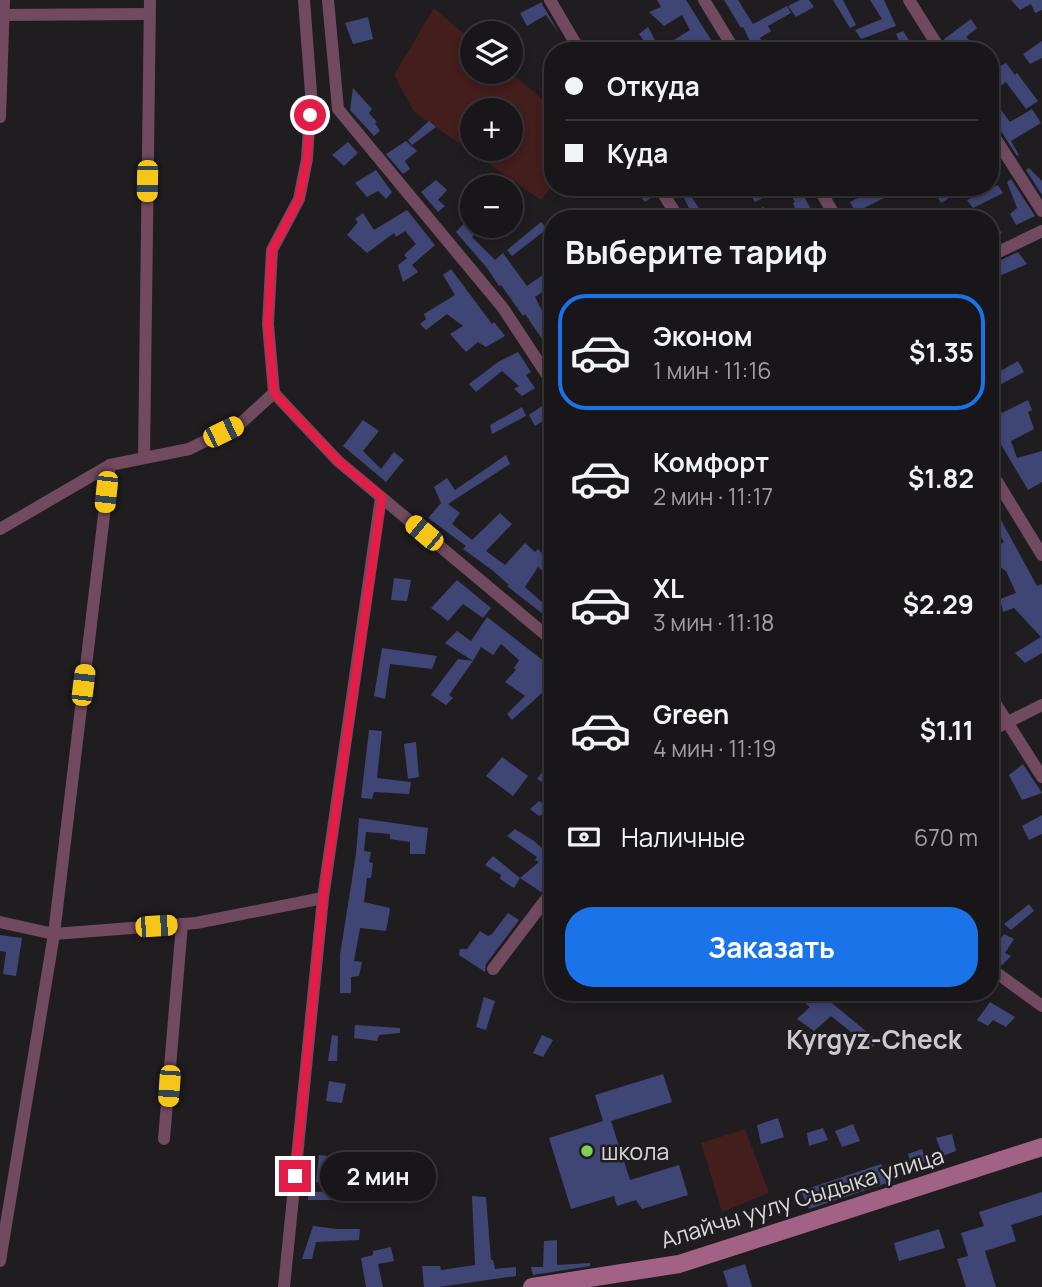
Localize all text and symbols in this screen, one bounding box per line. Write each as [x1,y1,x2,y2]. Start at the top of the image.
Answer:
map controls [460,21,523,238]
button: layers [460,21,523,84]
text: Откуда [607,68,700,104]
button: + [460,98,523,161]
route start [294,99,326,131]
text: Куда [607,135,668,171]
car [137,160,158,202]
button: − [460,175,523,238]
text: Выберите тариф [565,230,827,274]
text: Эконом [653,318,753,354]
icon: car [569,321,632,384]
text: $1.35 [909,334,974,370]
text: 1 мин · 11:16 [653,354,772,386]
car [200,413,247,451]
text: Комфорт [653,444,769,480]
icon: car [569,447,632,510]
text: $1.82 [908,460,974,496]
car [94,470,119,514]
text: 2 мин · 11:17 [653,480,773,512]
car [402,511,447,555]
text: XL [653,570,684,606]
icon: car [569,573,632,636]
text: $2.29 [903,586,974,622]
text: 3 мин · 11:18 [653,606,774,638]
car [71,663,96,707]
text: Green [653,696,729,732]
icon: car [569,699,632,762]
text: $1.11 [920,712,974,748]
text: 4 мин · 11:19 [653,732,776,764]
icon: cash [565,818,603,856]
text: Наличные [621,819,745,855]
text: 670 m [914,821,978,853]
button: Заказать [565,907,978,987]
car [135,914,178,938]
district label: Kyrgyz-Check [786,1021,963,1057]
car [158,1064,181,1108]
place label: школа [601,1135,669,1167]
street label: Алайчы уулу Сыдыка улица [656,1139,948,1255]
marker: школа [579,1143,595,1159]
callout: 2 мин [320,1152,435,1200]
route end [279,1160,311,1192]
text: 2 мин [346,1160,410,1192]

